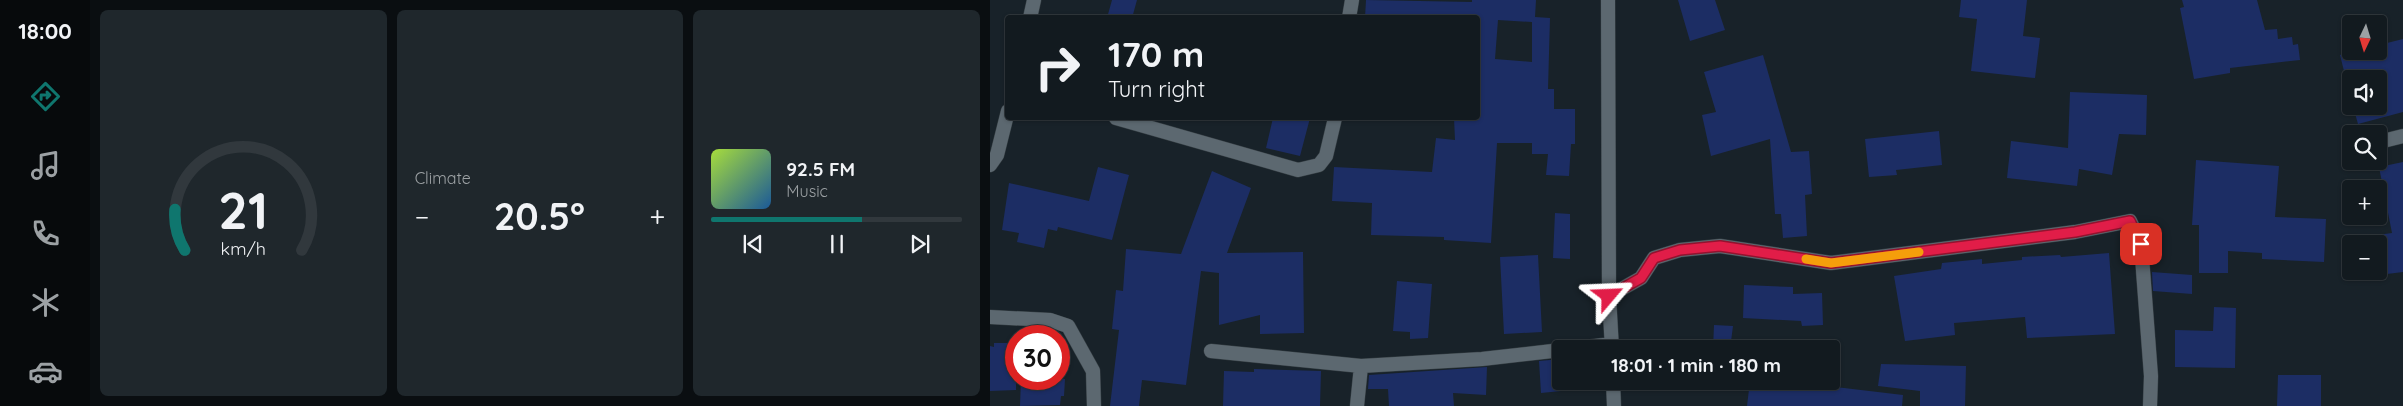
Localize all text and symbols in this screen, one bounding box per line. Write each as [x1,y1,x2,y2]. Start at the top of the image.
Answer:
north arrow [2342,15,2388,60]
map controls [2342,15,2387,280]
text: 18:00 [18,17,72,45]
text: 170 m [1108,32,1204,76]
icon: right [1025,35,1090,100]
button: sound [2342,70,2387,115]
text: Turn right [1108,75,1205,103]
icon: directions [28,79,63,114]
button: search [2342,125,2387,170]
icon: music [28,148,63,183]
text: 92.5 FM [786,157,855,181]
text: Climate [415,168,471,188]
text: 21 [218,177,268,242]
button: + [2342,180,2387,225]
text: Music [786,181,828,201]
text: 20.5° [494,192,585,240]
text: − [415,199,429,234]
text: + [650,199,665,234]
icon: phone [28,216,63,251]
pin [2120,223,2162,265]
icon: previous [739,230,767,258]
icon: pause [823,230,851,258]
icon: next [906,230,934,258]
icon: arrive [2127,230,2155,258]
button: − [2342,235,2387,280]
text: km/h [221,237,266,259]
position arrow [1582,269,1634,321]
icon: climate [28,285,63,320]
speed limit sign: 30 [1005,325,1070,390]
text: 18:01 · 1 min · 180 m [1611,353,1781,377]
icon: car [28,354,63,389]

